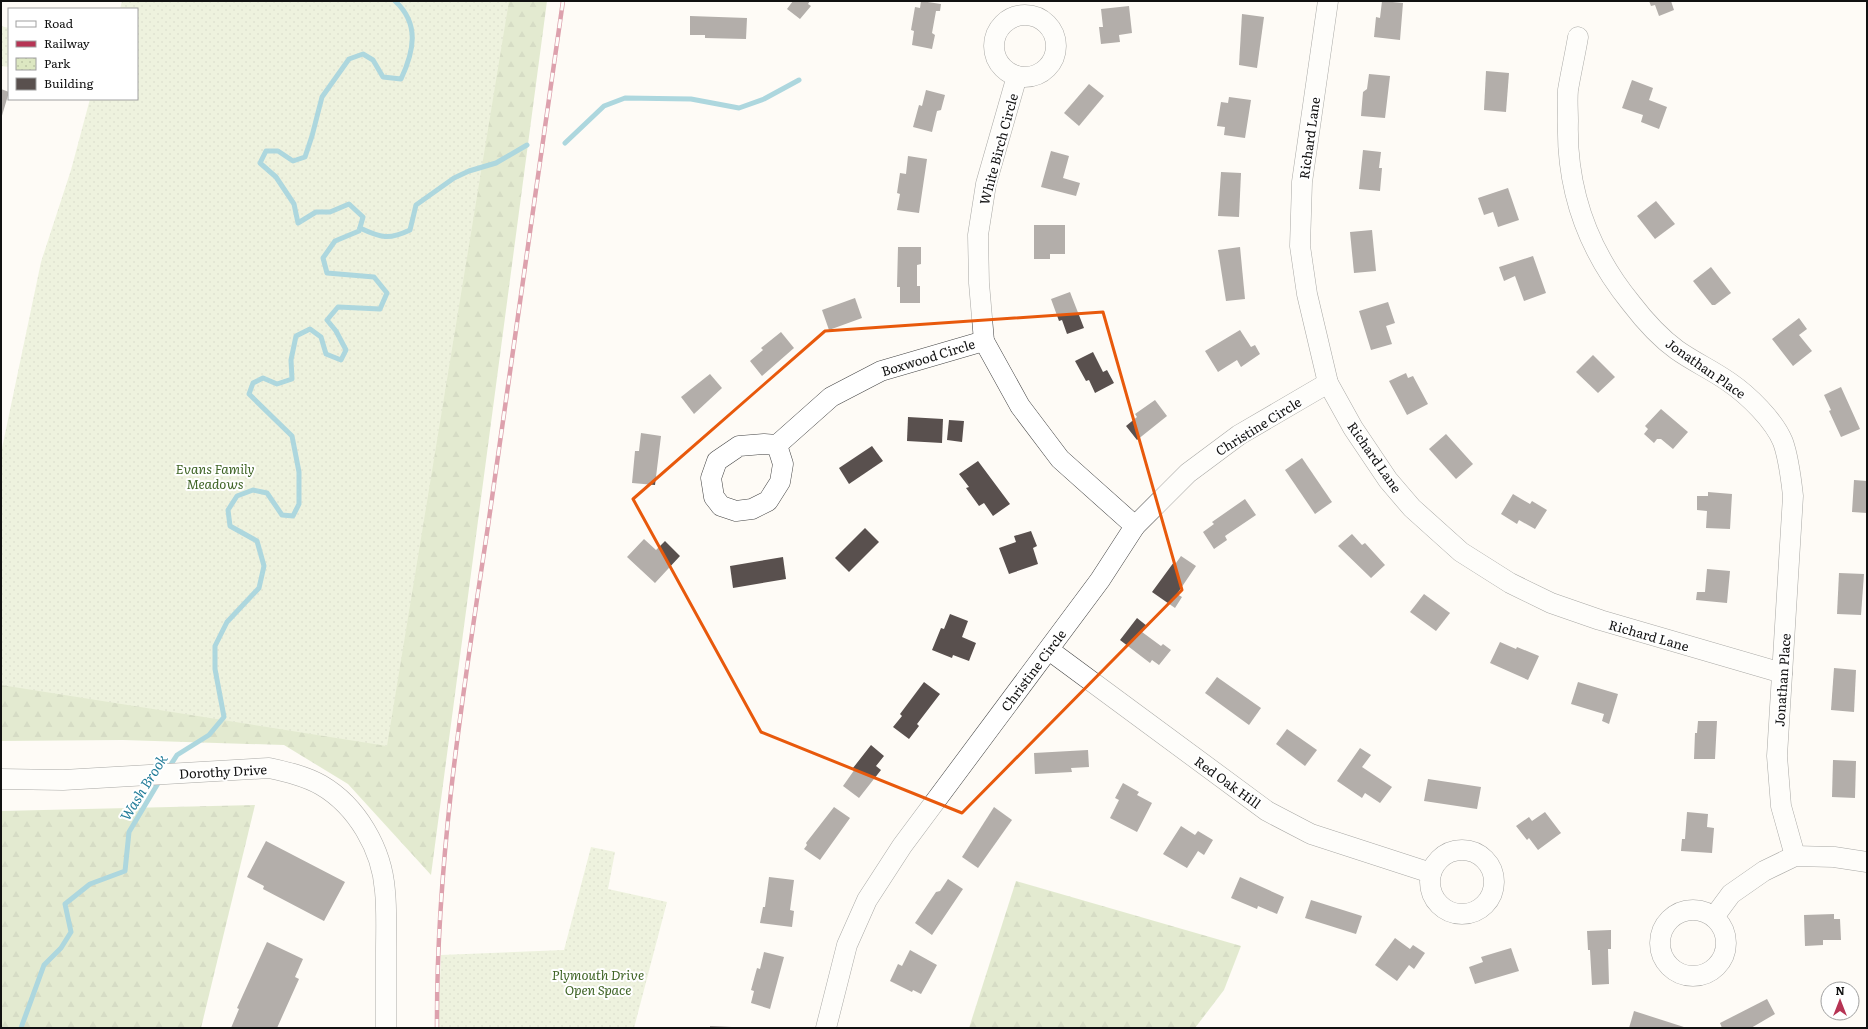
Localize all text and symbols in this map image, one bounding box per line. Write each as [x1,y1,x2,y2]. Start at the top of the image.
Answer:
legend [8,8,138,100]
text: Road [44,14,74,32]
text: Railway [44,34,90,52]
text: Park [44,54,71,72]
text: Building [44,74,94,92]
street label: White Birch Circle [974,91,1022,207]
street label: Richard Lane [1294,96,1324,180]
street label: Jonathan Place [1662,333,1750,403]
street label: Boxwood Circle [879,334,977,380]
street label: Christine Circle [1211,392,1305,460]
street label: Richard Lane [1344,418,1407,496]
park label: Evans Family Meadows [176,459,254,493]
street label: Richard Lane [1607,614,1692,656]
street label: Christine Circle [996,625,1070,715]
street label: Jonathan Place [1769,632,1795,727]
water label: Wash Brook [115,750,172,824]
street label: Red Oak Hill [1191,751,1266,813]
street label: Dorothy Drive [178,759,268,783]
park label: Plymouth Drive Open Space [552,965,644,999]
north arrow [1820,981,1860,1021]
text: N [1835,982,1845,998]

